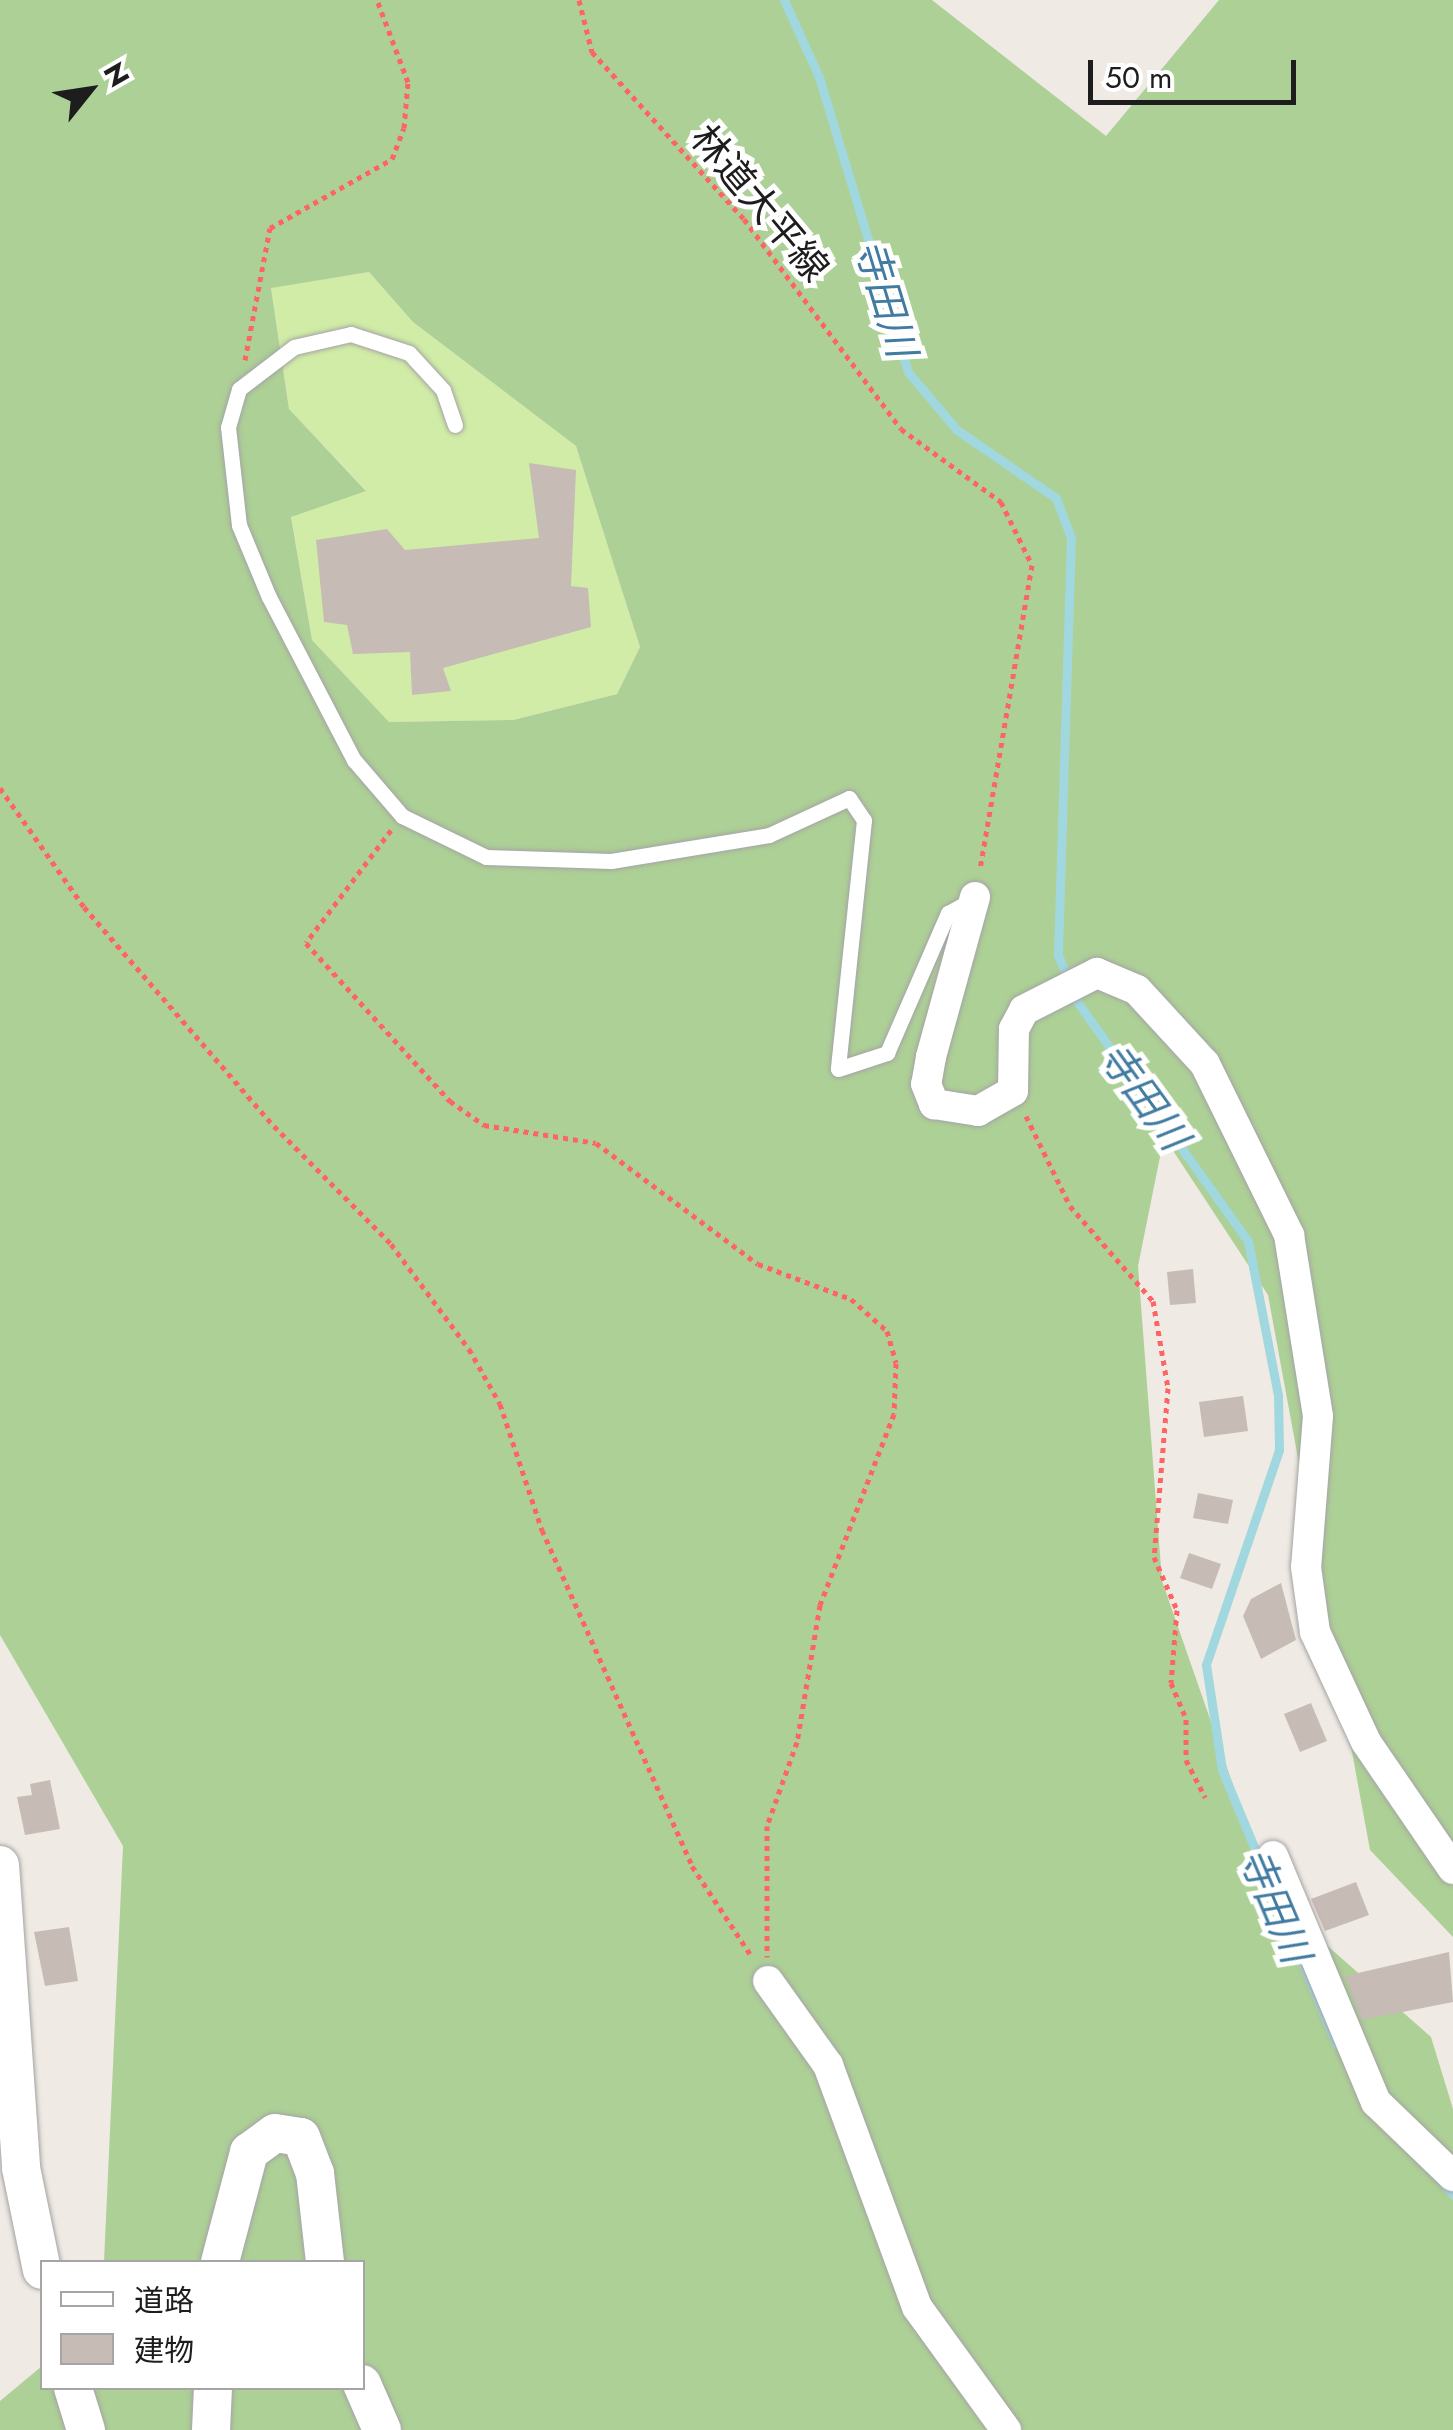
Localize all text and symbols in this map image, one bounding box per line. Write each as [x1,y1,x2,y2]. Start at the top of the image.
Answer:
north arrow [40,40,140,140]
scale bar [1093,40,1300,102]
text: N [93,55,140,95]
text: 50 m [1105,56,1172,99]
street label: 林道大平線 [681,116,839,290]
water label: 寺田川 [846,234,926,362]
water label: 寺田川 [1089,1033,1199,1159]
water label: 寺田川 [1229,1840,1321,1970]
legend [40,2260,365,2390]
text: 道路 [134,2279,194,2322]
text: 建物 [134,2329,194,2372]

